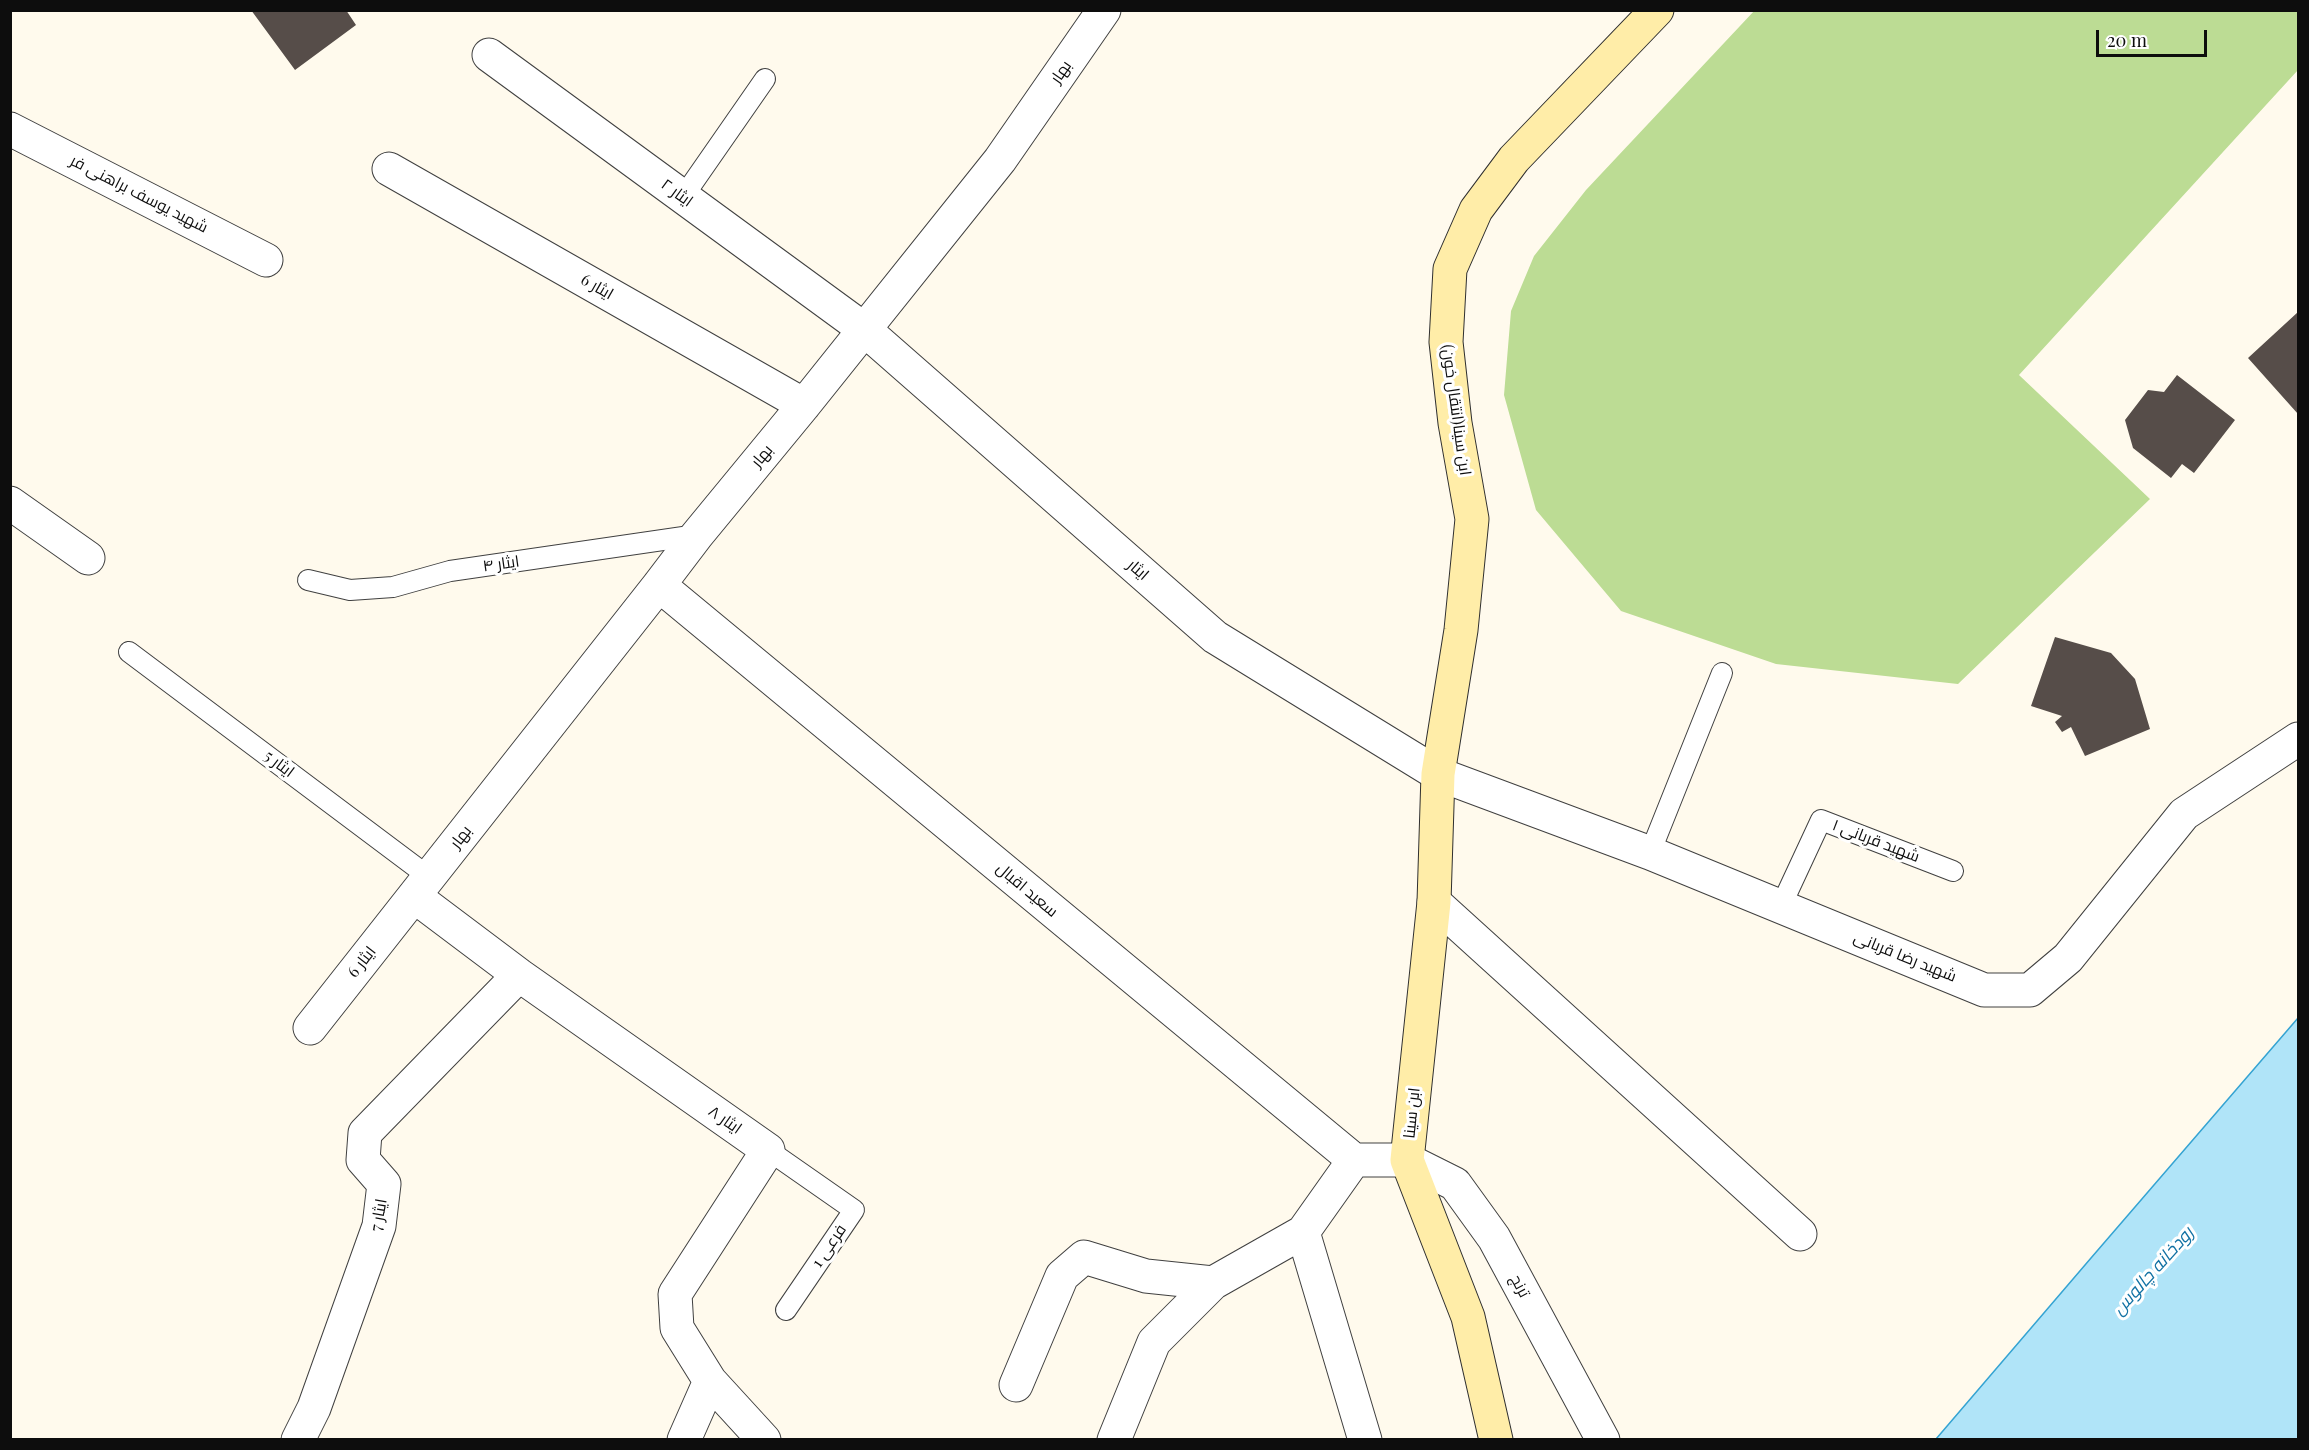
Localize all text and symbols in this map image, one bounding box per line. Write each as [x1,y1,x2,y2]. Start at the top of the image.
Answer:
scale bar [2099,18,2210,56]
text: 20 m [2107,28,2147,52]
street label: بهار [1046,57,1076,87]
street label: شهید یوسف براهنی فر [67,151,211,237]
street label: ایثار ۲ [657,175,697,211]
street label: ایثار 6 [577,270,617,304]
street label: ابن سینا(انتقال خون) [1437,343,1475,477]
street label: بهار [747,441,777,471]
street label: ایثار ۴ [481,552,521,576]
street label: ایثار [1123,555,1153,585]
street label: ایثار 5 [260,746,298,782]
street label: شهید قربانی ۱ [1830,816,1922,866]
street label: بهار [446,822,476,852]
street label: سعید اقبال [992,859,1062,921]
street label: شهید رضا قربانی [1851,928,1959,986]
street label: ایثار 6 [344,943,380,981]
street label: ابن سینا [1400,1087,1424,1139]
street label: ایثار ۸ [705,1102,745,1138]
street label: ایثار 7 [367,1197,391,1233]
street label: فرعی 1 [808,1221,850,1271]
water label: رودخانه چالوس [2108,1223,2198,1319]
street label: ترنج [1506,1271,1534,1301]

